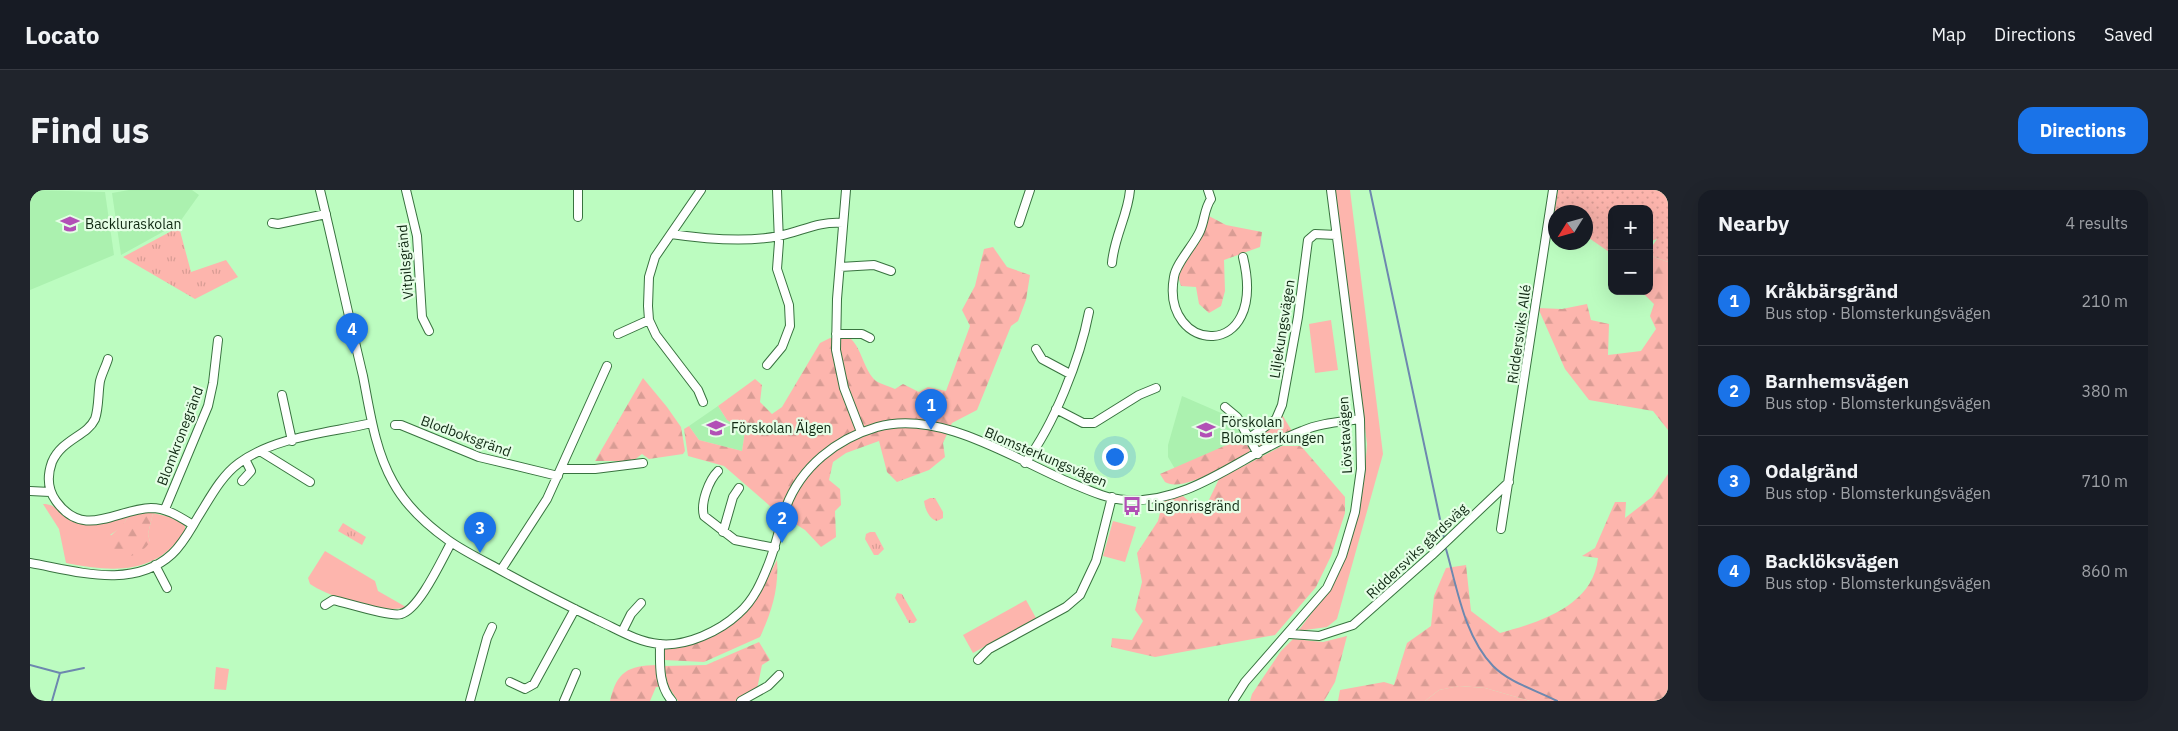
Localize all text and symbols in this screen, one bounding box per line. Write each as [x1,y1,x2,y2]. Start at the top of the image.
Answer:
text: Locato [25,19,100,51]
text: Map [1931,23,1966,46]
text: Directions [1994,23,2076,46]
text: Saved [2104,23,2153,46]
text: Find us [30,107,149,153]
button: Directions [2018,107,2148,154]
north arrow [1548,205,1593,250]
map controls [1608,205,1653,295]
button: + [1608,205,1653,250]
text: Nearby [1718,209,1789,237]
school or university icon: Backluraskolan [59,213,81,235]
text: 4 results [2065,213,2128,233]
place label: Backluraskolan [85,215,181,233]
street label: Vitpilsgränd [393,224,417,300]
button: − [1608,250,1653,295]
street label: Liljekungsvägen [1265,278,1299,380]
text: Kråkbärsgränd [1765,279,1898,303]
street label: Riddersviks Allé [1503,283,1535,385]
text: 1 [1729,291,1739,311]
text: 210 m [2081,291,2128,311]
text: Bus stop · Blomsterkungsvägen [1765,303,1991,323]
pin: 4 [336,313,368,354]
text: Barnhemsvägen [1765,369,1909,393]
text: 2 [1729,381,1739,401]
text: 380 m [2081,381,2128,401]
street label: Blomkronegränd [153,384,207,488]
pin: 1 [915,389,947,430]
text: Bus stop · Blomsterkungsvägen [1765,393,1991,413]
street label: Lövstavägen [1334,396,1356,474]
street label: Blodboksgränd [418,411,514,461]
place label: Förskolan Blomsterkungen [1221,413,1325,447]
school or university icon: Förskolan Älgen [705,417,727,439]
place label: Förskolan Älgen [731,419,832,437]
school or university icon: Förskolan Blomsterkungen [1195,419,1217,441]
street label: Blomsterkungsvägen [982,423,1110,491]
your location [1102,444,1128,470]
text: Odalgränd [1765,459,1858,483]
text: 3 [1729,471,1739,491]
text: 710 m [2081,471,2128,491]
text: Bus stop · Blomsterkungsvägen [1765,483,1991,503]
bus stop icon: Lingonrisgränd [1121,495,1143,517]
place label: Lingonrisgränd [1147,497,1240,515]
street label: Riddersviks gårdsväg [1363,499,1472,603]
pin: 2 [766,502,798,543]
pin: 3 [464,512,496,553]
text: Backlöksvägen [1765,549,1899,573]
text: 4 [1729,561,1739,581]
text: 860 m [2081,561,2128,581]
text: Bus stop · Blomsterkungsvägen [1765,573,1991,593]

